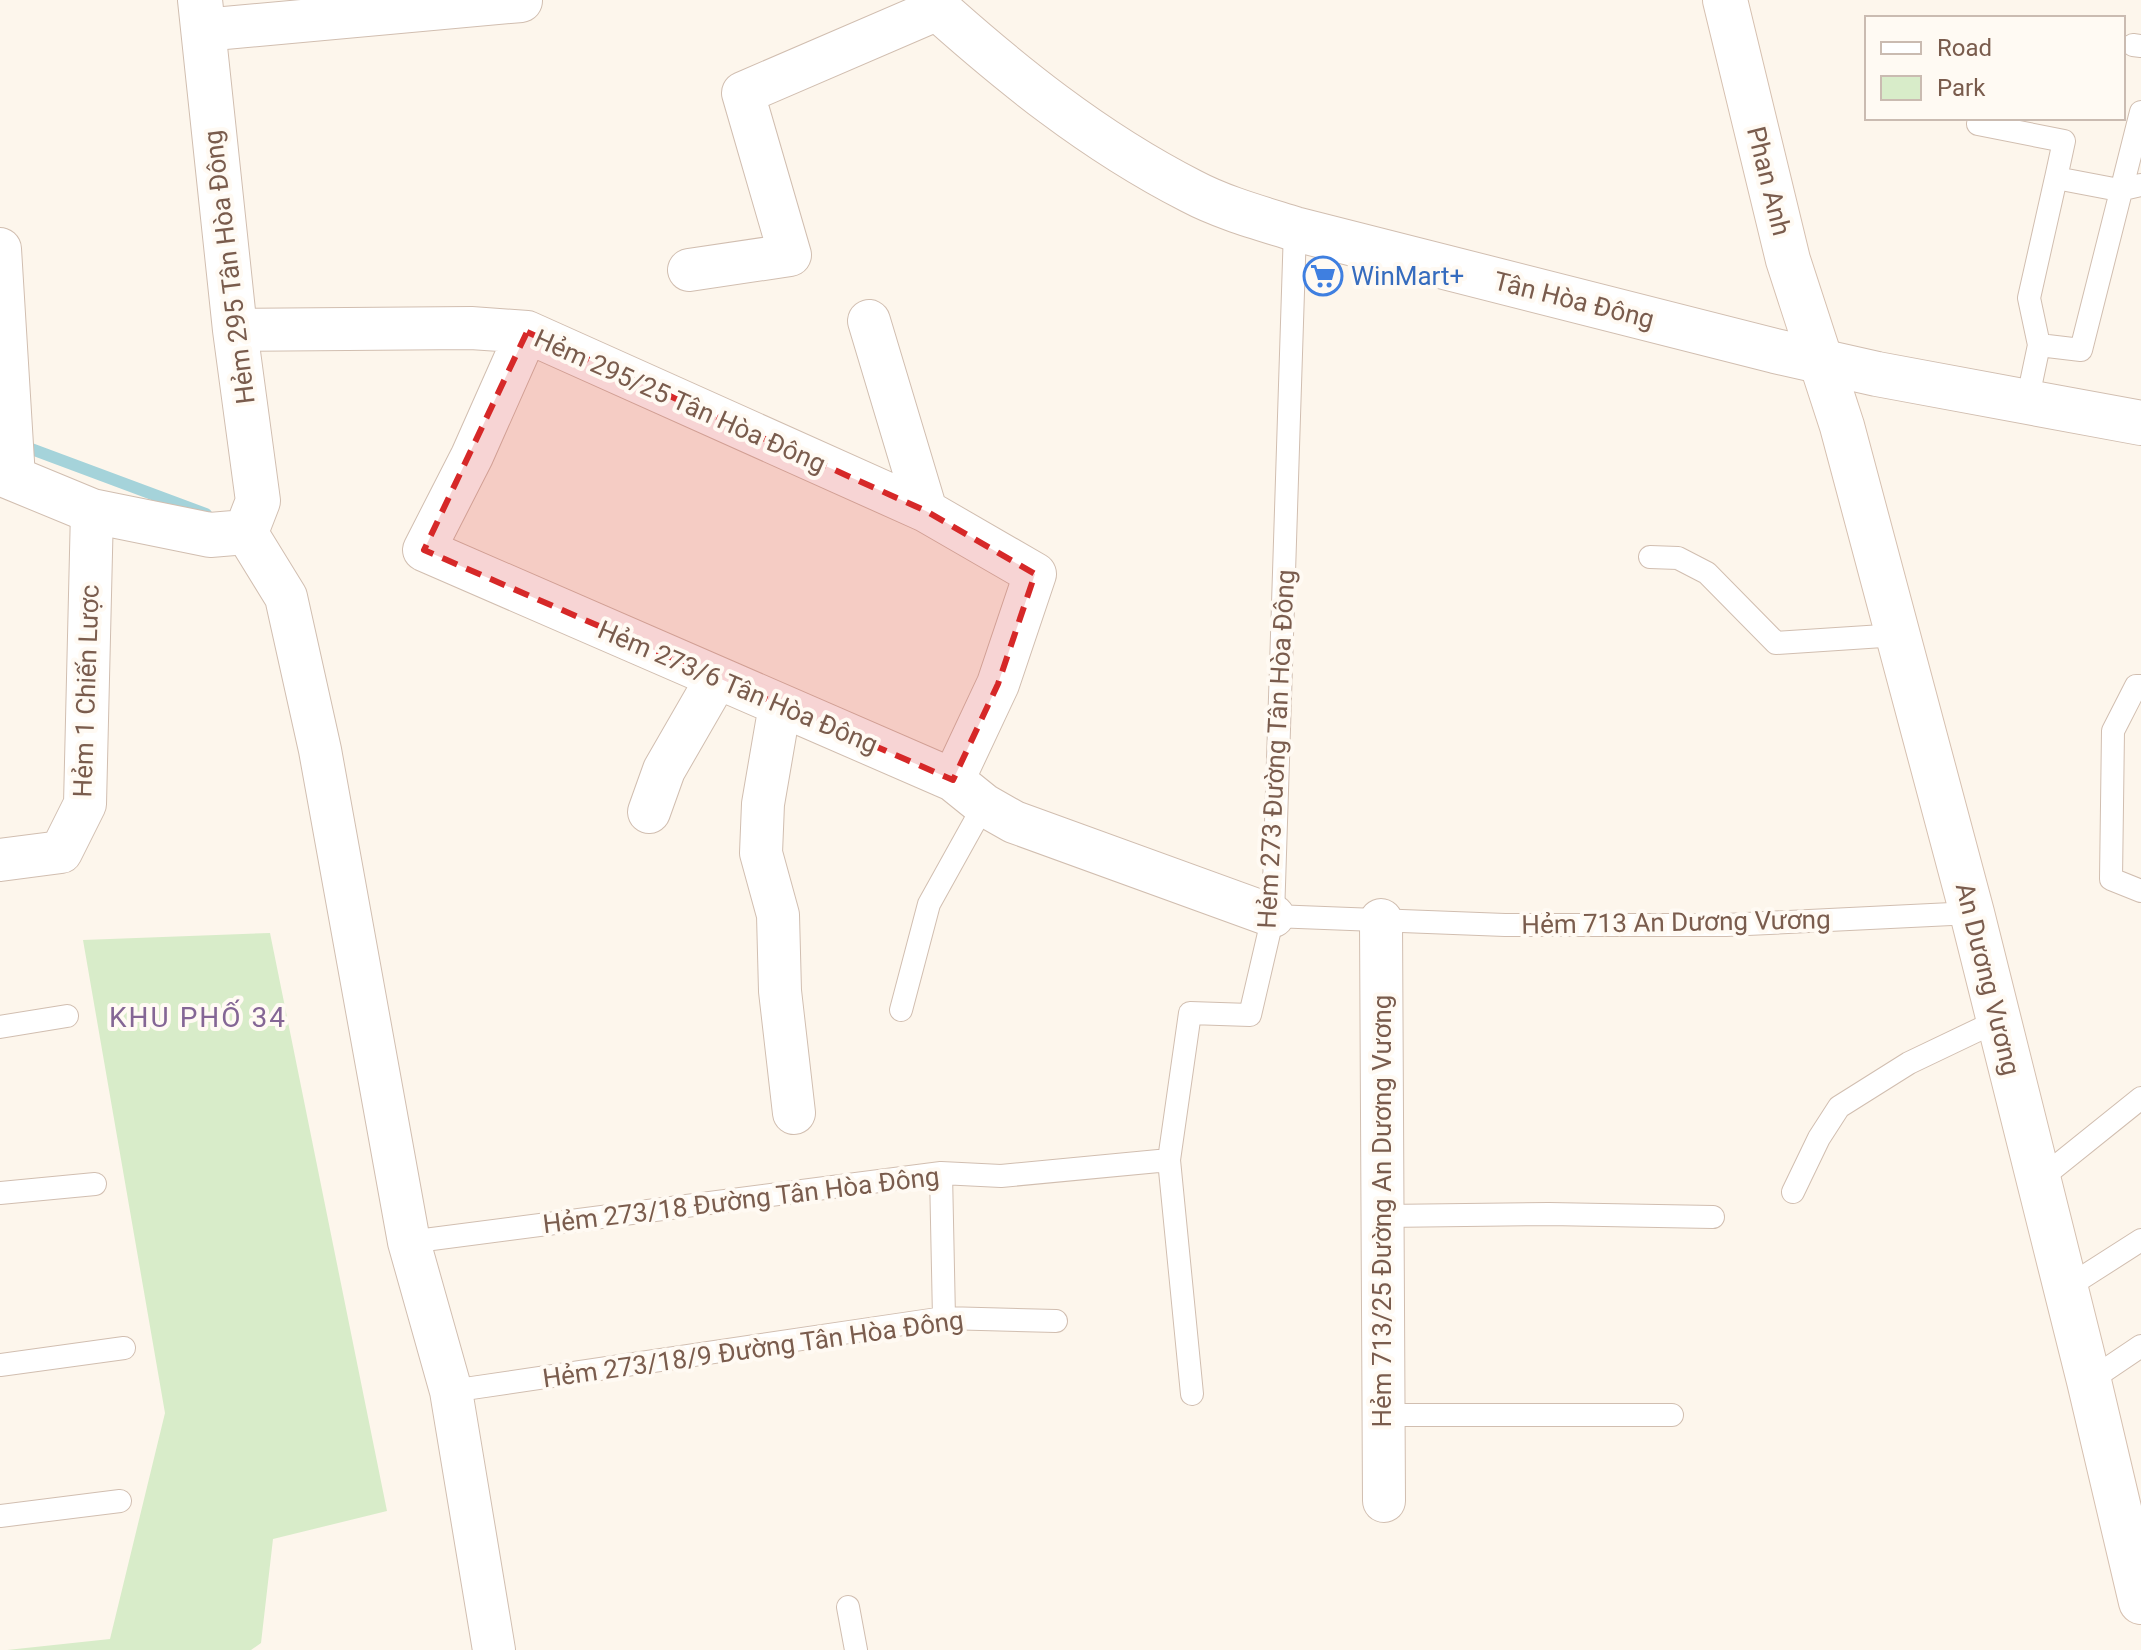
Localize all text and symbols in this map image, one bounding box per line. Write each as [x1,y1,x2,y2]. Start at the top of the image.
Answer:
legend [1865,16,2125,120]
text: Road [1937,34,1992,62]
text: Park [1937,74,1986,102]
street label: Phan Anh [1741,123,1797,239]
street label: Hẻm 295 Tân Hòa Đông [197,128,261,406]
supermarket icon: WinMart+ [1302,255,1344,297]
place label: WinMart+ [1351,261,1464,291]
street label: Tân Hòa Đông [1491,266,1657,334]
street label: Hẻm 295/25 Tân Hòa Đông [530,323,830,479]
street label: Hẻm 273 Đường Tân Hòa Đông [1252,569,1300,929]
street label: Hẻm 1 Chiến Lược [67,584,105,798]
street label: Hẻm 273/6 Tân Hòa Đông [594,614,882,760]
street label: An Dương Vương [1950,880,2026,1078]
street label: Hẻm 713 An Dương Vương [1521,904,1831,940]
street label: Hẻm 713/25 Đường An Dương Vương [1367,995,1397,1427]
district label: KHU PHỐ 34 [109,999,287,1034]
street label: Hẻm 273/18 Đường Tân Hòa Đông [541,1161,941,1239]
street label: Hẻm 273/18/9 Đường Tân Hòa Đông [541,1305,965,1393]

